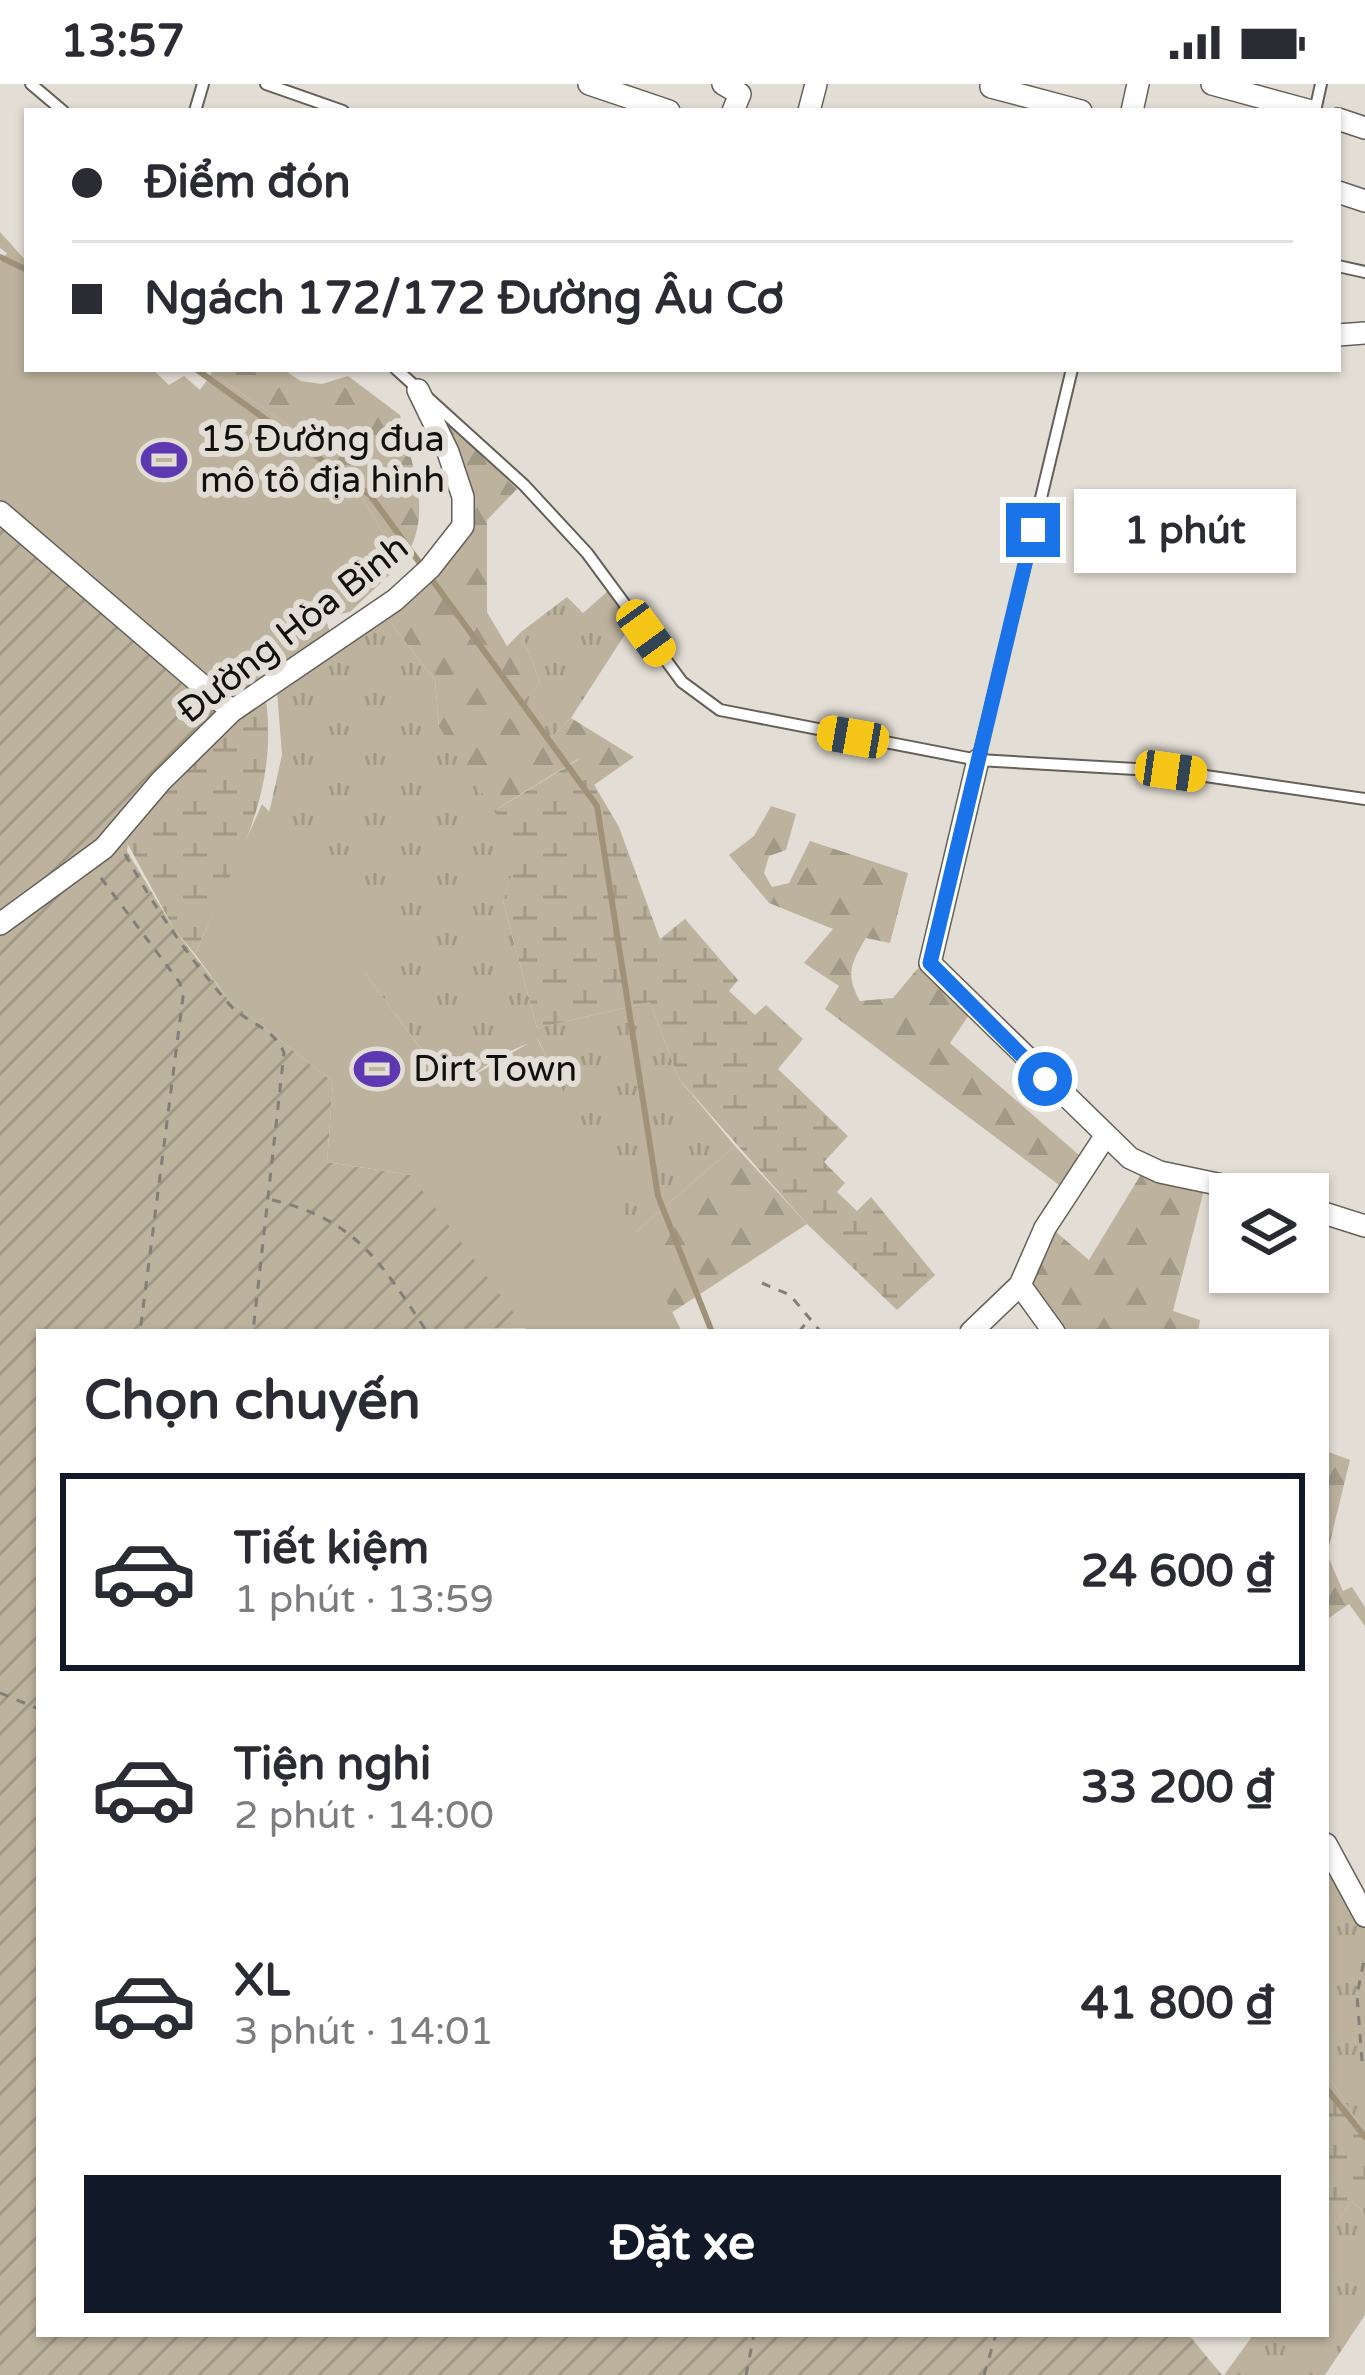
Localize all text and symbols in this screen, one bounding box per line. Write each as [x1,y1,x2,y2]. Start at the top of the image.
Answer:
text: 13:57 [60,15,185,69]
text: Điểm đón [144,156,351,210]
text: Ngách 172/172 Đường Âu Cơ [144,272,784,326]
place label: 15 Đường đua mô tô địa hình [200,418,445,502]
sports icon: 15 Đường đua mô tô địa hình [139,435,189,485]
callout: 1 phút [1075,488,1297,572]
route end [1006,503,1060,557]
text: 1 phút [1124,507,1246,554]
street label: Đường Hòa Bình [169,526,417,732]
car [610,593,682,673]
car [814,713,892,761]
car [1133,748,1209,794]
sports icon: Dirt Town [352,1044,402,1094]
place label: Dirt Town [413,1048,577,1091]
route start [1018,1052,1072,1106]
map controls [1209,1173,1329,1293]
button: layers [1209,1173,1329,1293]
text: Chọn chuyến [84,1368,421,1433]
icon: car [90,1518,198,1626]
text: Tiết kiệm [234,1522,429,1576]
text: 24 600 ₫ [1081,1545,1275,1599]
text: 1 phút · 13:59 [234,1576,494,1623]
icon: car [90,1734,198,1842]
text: Tiện nghi [234,1738,431,1792]
text: 33 200 ₫ [1081,1761,1275,1815]
text: 2 phút · 14:00 [234,1792,494,1839]
icon: car [90,1950,198,2058]
text: XL [234,1954,290,2008]
text: 41 800 ₫ [1081,1977,1275,2031]
text: 3 phút · 14:01 [234,2008,494,2055]
button: Đặt xe [84,2175,1281,2313]

